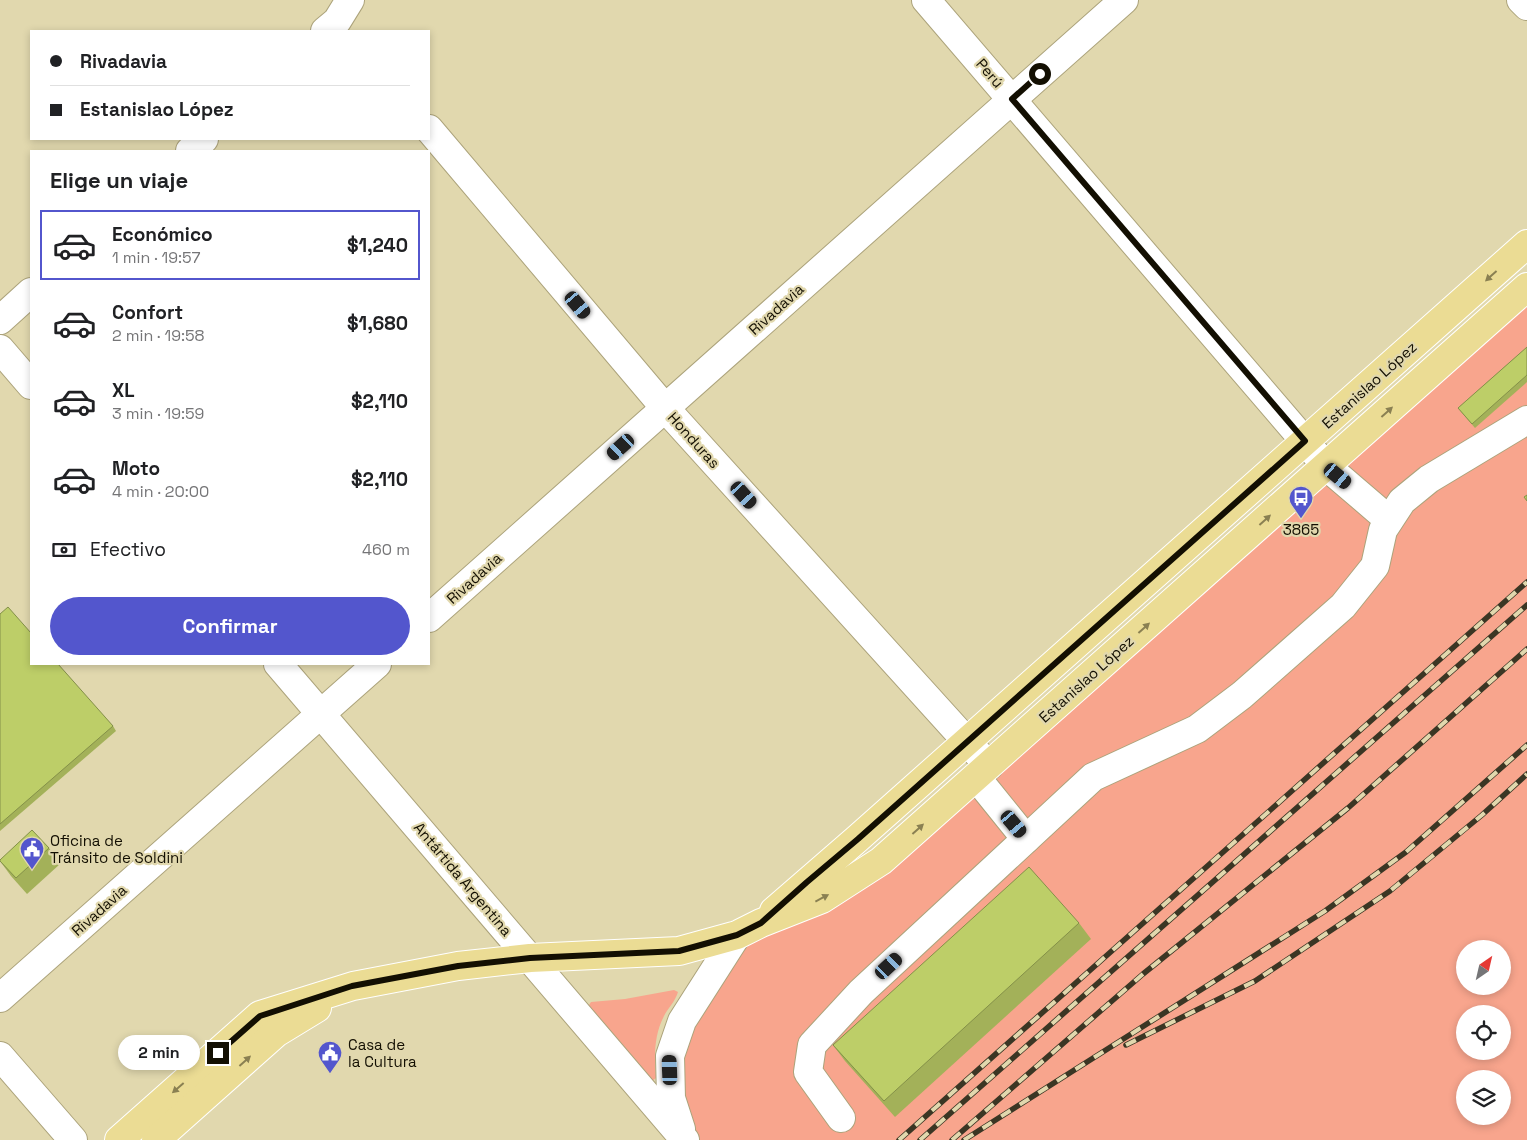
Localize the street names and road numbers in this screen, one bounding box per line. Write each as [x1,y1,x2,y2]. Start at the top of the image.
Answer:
street label: Perú [972,55,1008,91]
street label: Rivadavia [744,279,808,339]
street label: Estanislao López [1318,337,1420,433]
street label: Honduras [664,408,724,472]
street label: Rivadavia [442,548,506,608]
street label: Estanislao López [1035,631,1137,727]
street label: Antártida Argentina [410,818,516,940]
street label: Rivadavia [67,880,131,940]

